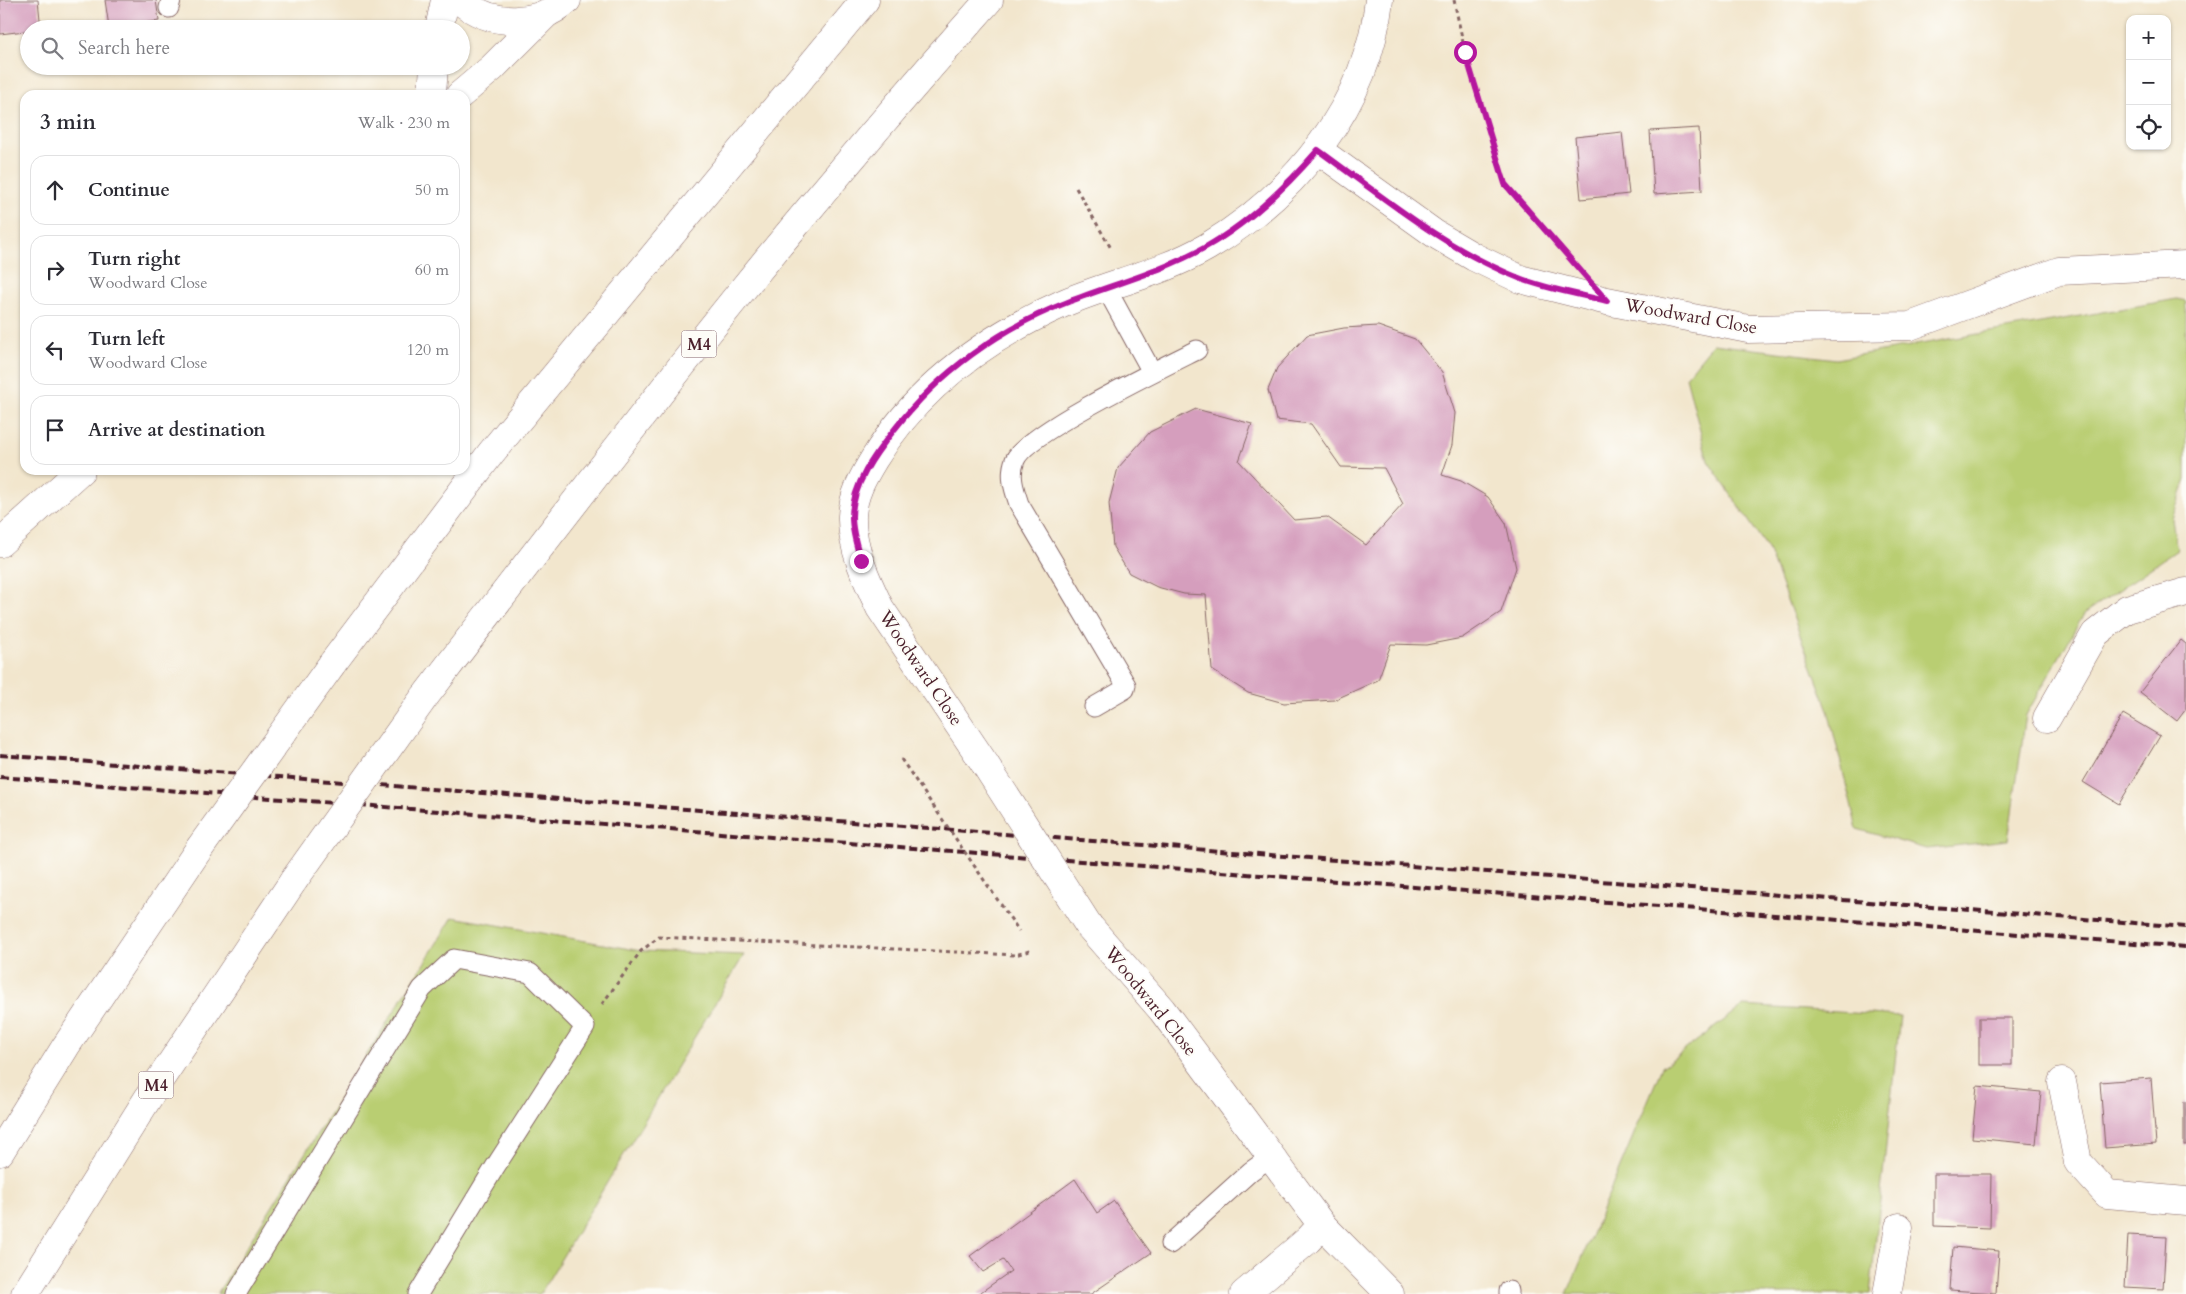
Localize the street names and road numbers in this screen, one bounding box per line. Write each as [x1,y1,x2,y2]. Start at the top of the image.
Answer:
street label: Woodward Close [1622,292,1759,340]
road number: M4 [682,330,716,358]
street label: Woodward Close [872,605,969,731]
street label: Woodward Close [1098,940,1203,1061]
road number: M4 [138,1072,174,1098]

